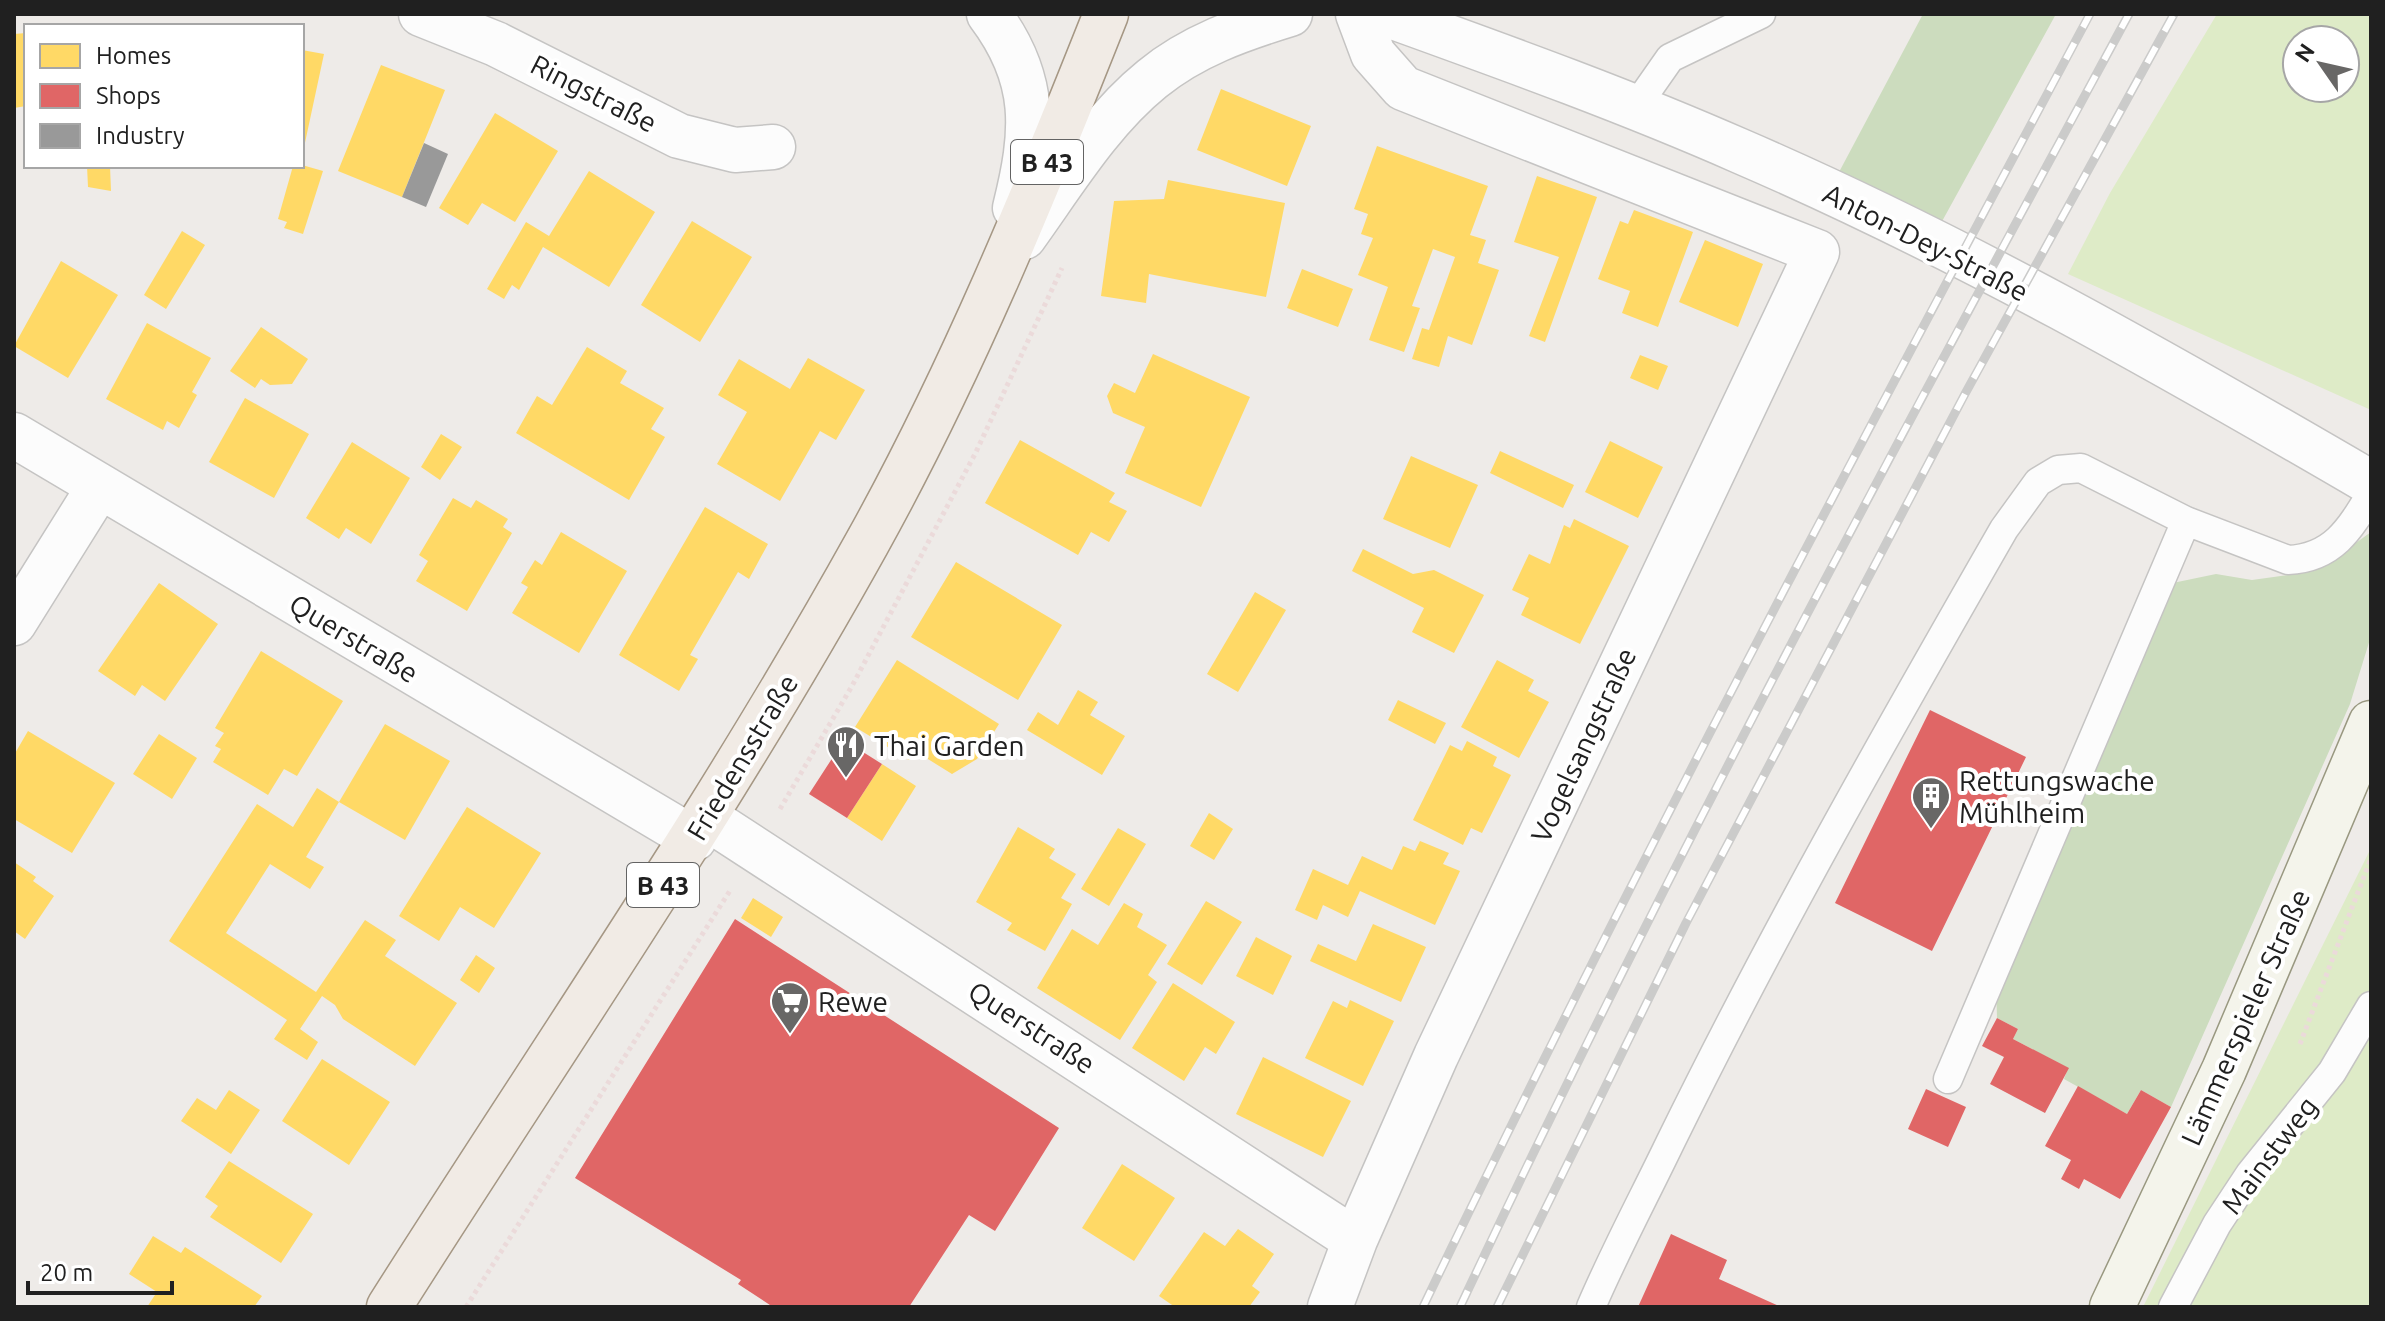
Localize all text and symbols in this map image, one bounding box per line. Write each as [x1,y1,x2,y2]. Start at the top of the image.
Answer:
legend [24,24,304,168]
north arrow [2281,24,2361,104]
text: N [2289,39,2319,66]
text: Homes [96,42,171,69]
street label: Ringstraße [526,48,662,138]
text: Shops [96,82,161,109]
text: Industry [96,122,185,149]
road number: B 43 [1011,140,1083,184]
street label: Anton-Dey-Straße [1819,177,2033,307]
street label: Querstraße [284,588,424,688]
street label: Vogelsangstraße [1524,643,1642,847]
street label: Friedensstraße [680,669,804,845]
restaurant icon: Thai Garden [825,724,867,779]
place label: Thai Garden [874,730,1025,761]
place label: Rettungswache Mühlheim [1959,765,2155,828]
building icon: Rettungswache Mühlheim [1910,775,1952,830]
road number: B 43 [627,863,699,907]
street label: Lämmerspieler Straße [2175,884,2315,1150]
street label: Querstraße [963,975,1101,1079]
supermarket icon: Rewe [769,980,811,1035]
place label: Rewe [818,986,888,1017]
street label: Mainstweg [2215,1091,2323,1219]
scale bar [28,1245,172,1295]
text: 20 m [40,1259,93,1286]

